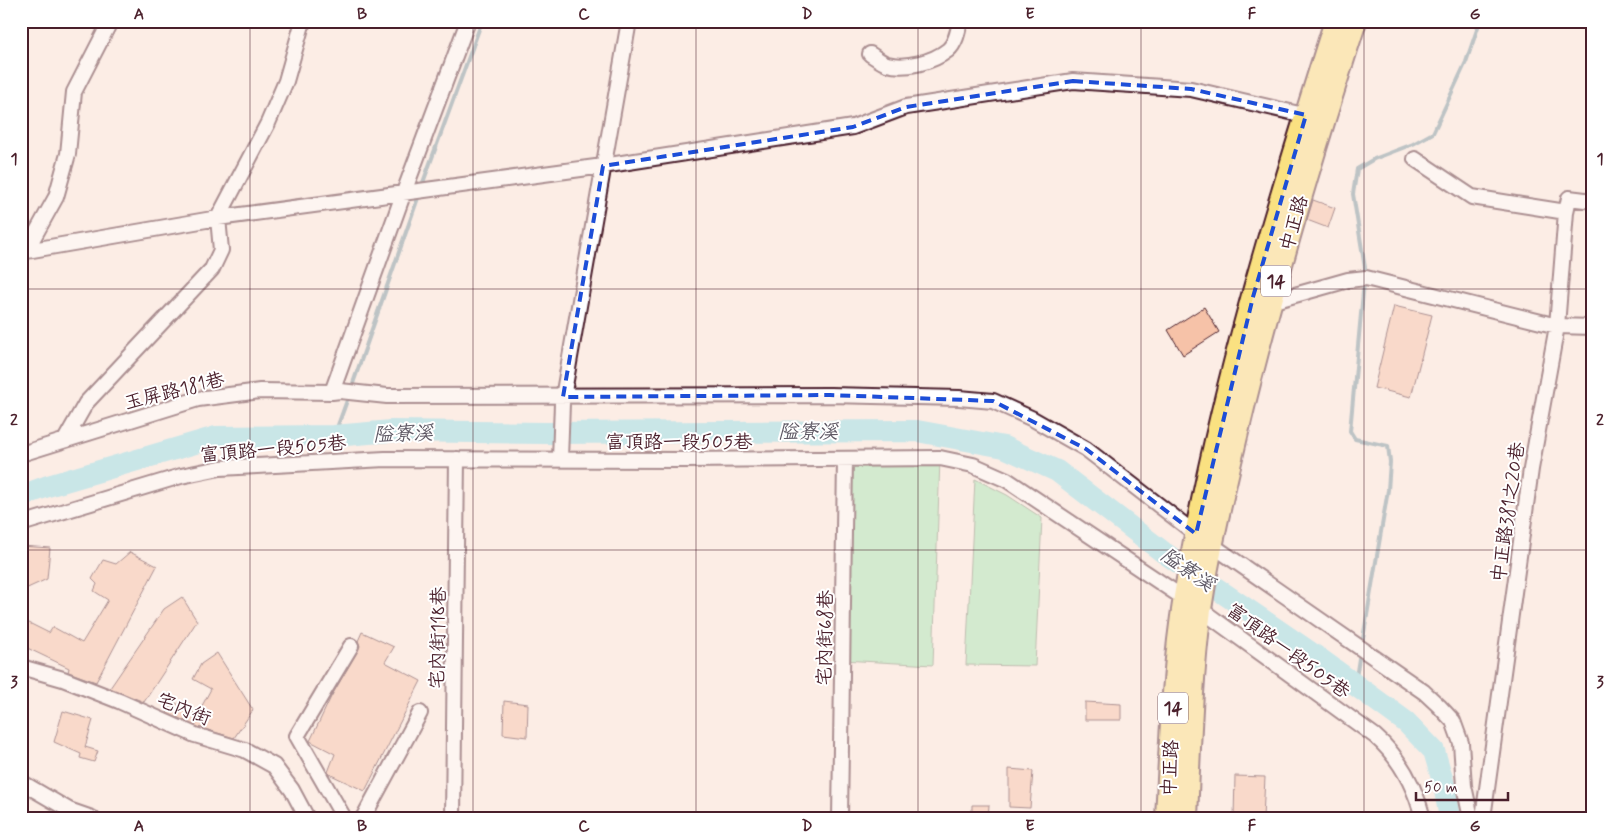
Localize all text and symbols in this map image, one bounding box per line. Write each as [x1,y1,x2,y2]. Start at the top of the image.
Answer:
text: A [134,4,144,25]
text: B [357,4,367,25]
text: C [578,4,590,25]
text: D [801,4,813,25]
text: E [1025,4,1035,25]
text: F [1248,4,1257,25]
text: G [1470,4,1481,25]
text: 1 [10,149,18,170]
text: 1 [1596,149,1604,170]
street label: 中正路 [1275,193,1314,254]
road number: 14 [1261,266,1291,296]
street label: 玉屏路181巷 [122,367,227,416]
text: 2 [10,410,18,431]
text: 2 [1596,410,1604,431]
water label: 隘寮溪 [778,419,839,446]
water label: 隘寮溪 [373,420,435,449]
street label: 富頂路一段505巷 [606,430,752,455]
street label: 富頂路一段505巷 [199,431,347,468]
street label: 中正路381之20巷 [1486,440,1531,584]
water label: 隘寮溪 [1155,542,1220,599]
street label: 宅內街118巷 [425,586,452,690]
street label: 宅內街68巷 [812,590,839,686]
street label: 富頂路一段505巷 [1221,598,1355,704]
text: 3 [10,672,18,693]
text: 3 [1596,672,1604,693]
street label: 宅內街 [152,687,215,732]
road number: 14 [1158,692,1188,724]
street label: 中正路 [1157,739,1184,797]
scale bar [1416,769,1509,801]
text: 50 m [1424,778,1458,798]
text: A [134,816,144,837]
text: B [357,816,367,837]
text: C [578,816,590,837]
text: D [801,816,813,837]
text: E [1025,816,1035,837]
text: F [1248,816,1257,837]
text: G [1470,816,1481,837]

